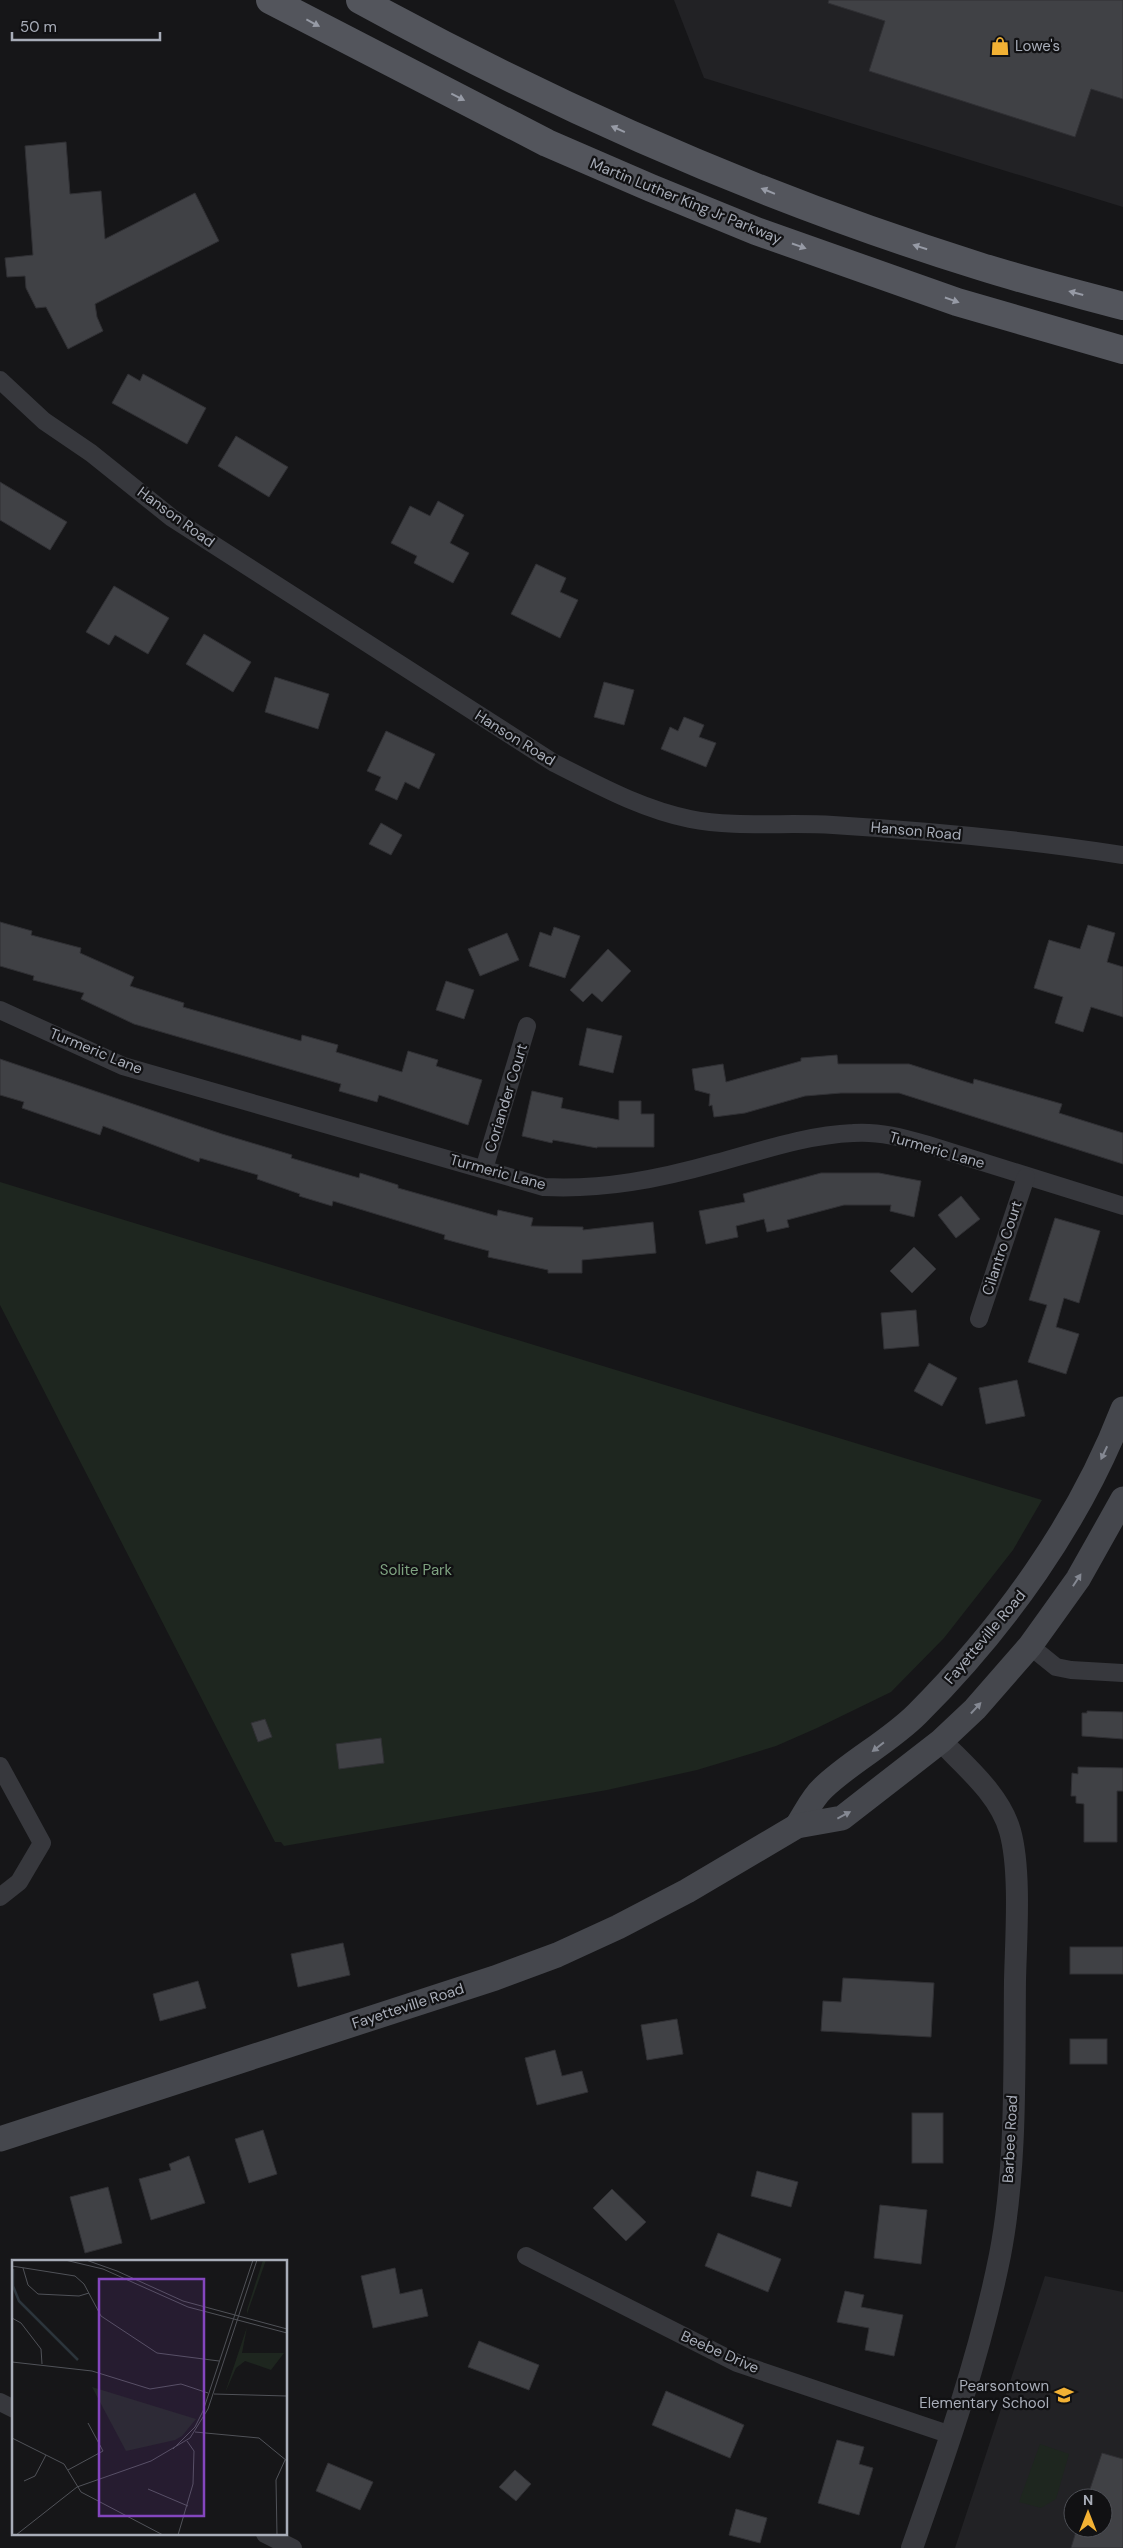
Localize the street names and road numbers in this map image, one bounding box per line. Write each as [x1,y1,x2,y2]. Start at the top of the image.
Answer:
street label: Martin Luther King Jr Parkway [587,153,785,249]
street label: Hanson Road [133,482,219,552]
street label: Hanson Road [471,705,559,771]
street label: Hanson Road [870,817,962,845]
street label: Turmeric Lane [47,1023,145,1079]
street label: Coriander Court [480,1041,532,1155]
street label: Turmeric Lane [887,1127,987,1173]
street label: Turmeric Lane [448,1150,548,1194]
street label: Cilantro Court [977,1198,1027,1298]
street label: Fayetteville Road [940,1586,1030,1688]
street label: Fayetteville Road [349,1978,467,2034]
street label: Barbee Road [998,2094,1022,2184]
street label: Beebe Drive [678,2326,762,2378]

